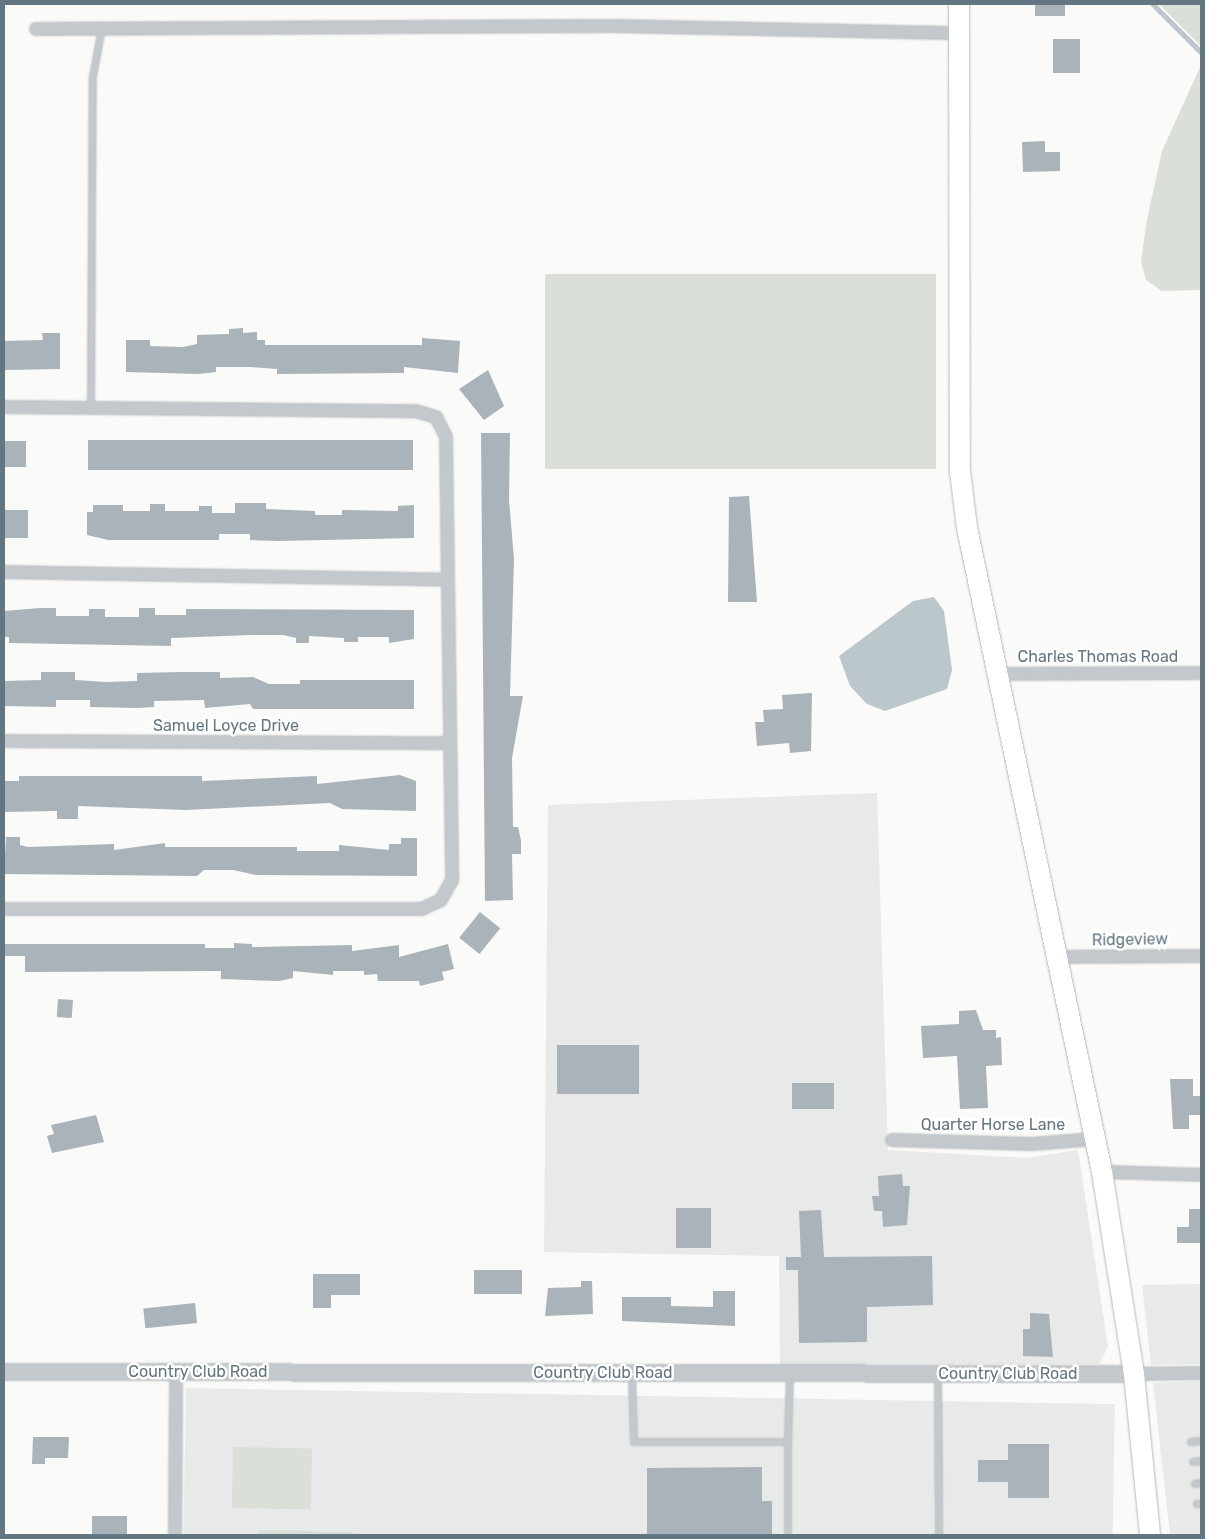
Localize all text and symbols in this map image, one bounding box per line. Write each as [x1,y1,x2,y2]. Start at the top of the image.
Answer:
street label: Charles Thomas Road [1017,647,1179,667]
street label: Samuel Loyce Drive [153,716,299,736]
street label: Ridgeview [1092,930,1168,950]
street label: Quarter Horse Lane [921,1115,1065,1135]
street label: Country Club Road [128,1362,268,1382]
street label: Country Club Road [533,1363,673,1383]
street label: Country Club Road [938,1364,1078,1384]

